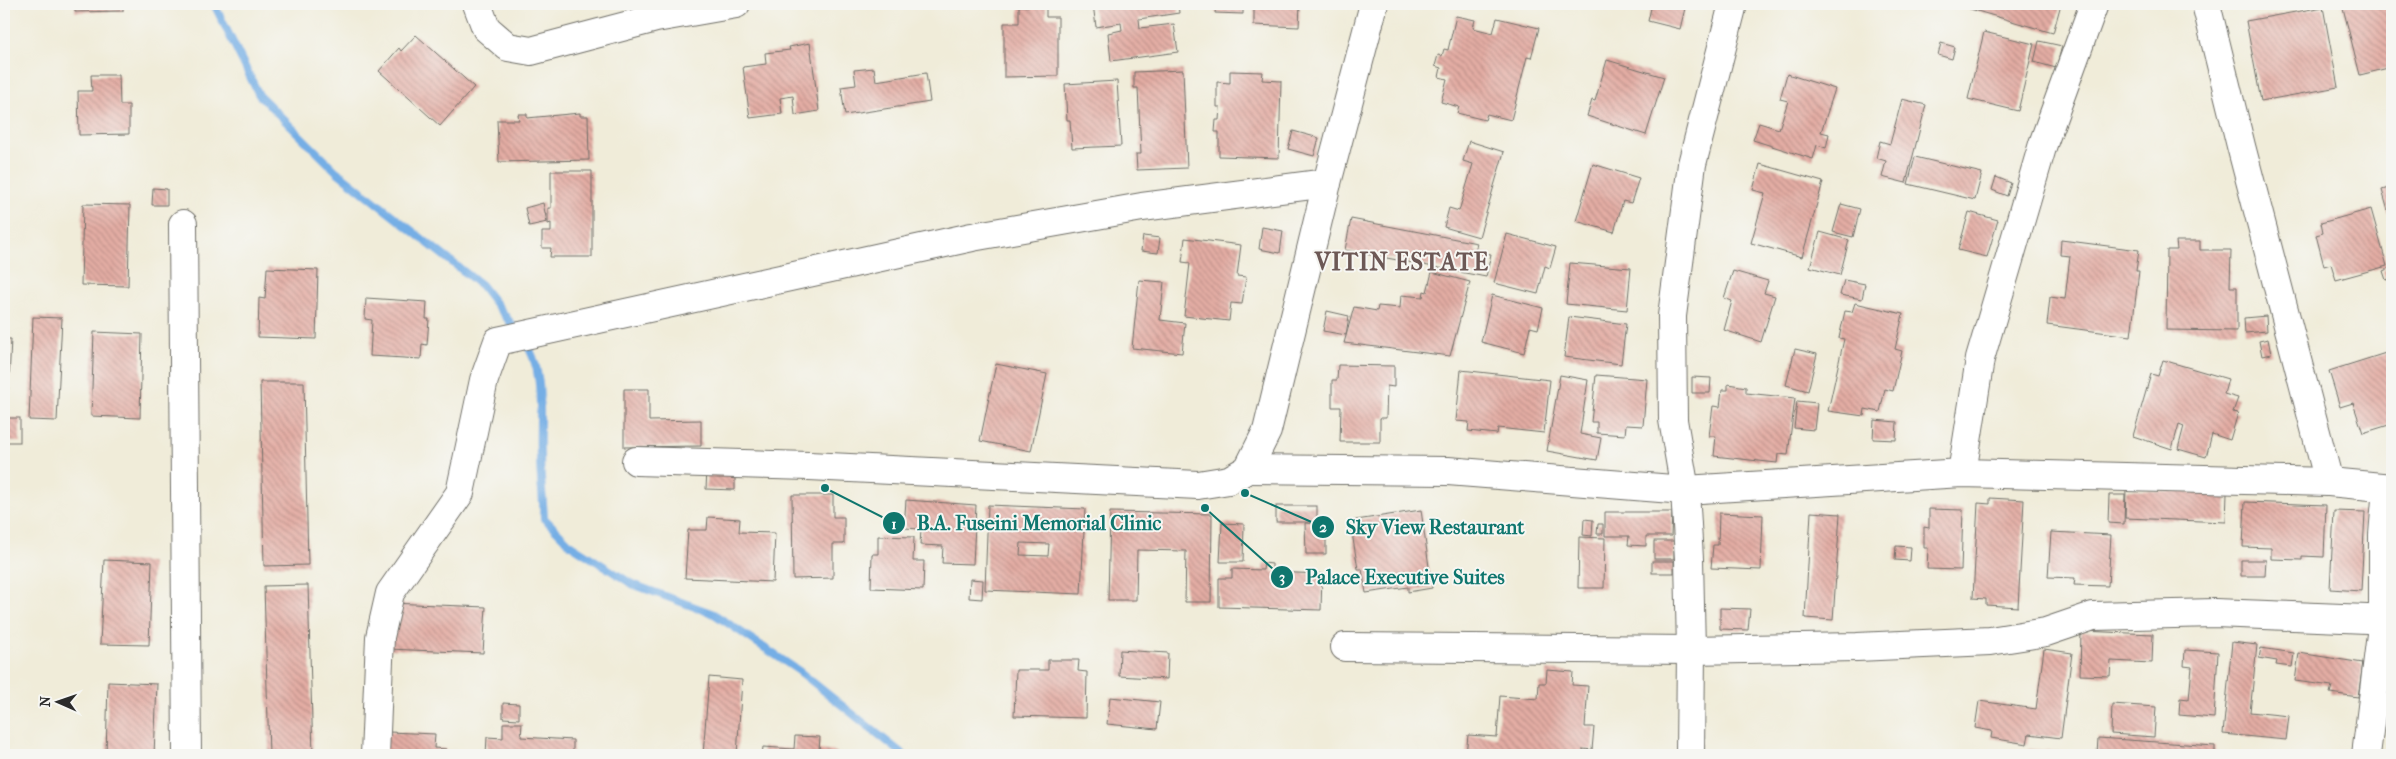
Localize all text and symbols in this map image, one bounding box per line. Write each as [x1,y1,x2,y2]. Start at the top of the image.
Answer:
district label: VITIN ESTATE [1314,248,1489,276]
callout: B.A. Fuseini Memorial Clinic [882,506,1172,541]
callout: Sky View Restaurant [1311,510,1535,545]
text: B.A. Fuseini Memorial Clinic [917,512,1162,535]
text: 1 [891,515,897,533]
text: Sky View Restaurant [1346,516,1525,539]
text: 2 [1319,518,1327,536]
callout: Palace Executive Suites [1270,560,1514,595]
text: Palace Executive Suites [1305,566,1505,589]
text: 3 [1279,568,1285,586]
north arrow [32,676,82,726]
text: N [37,696,54,707]

